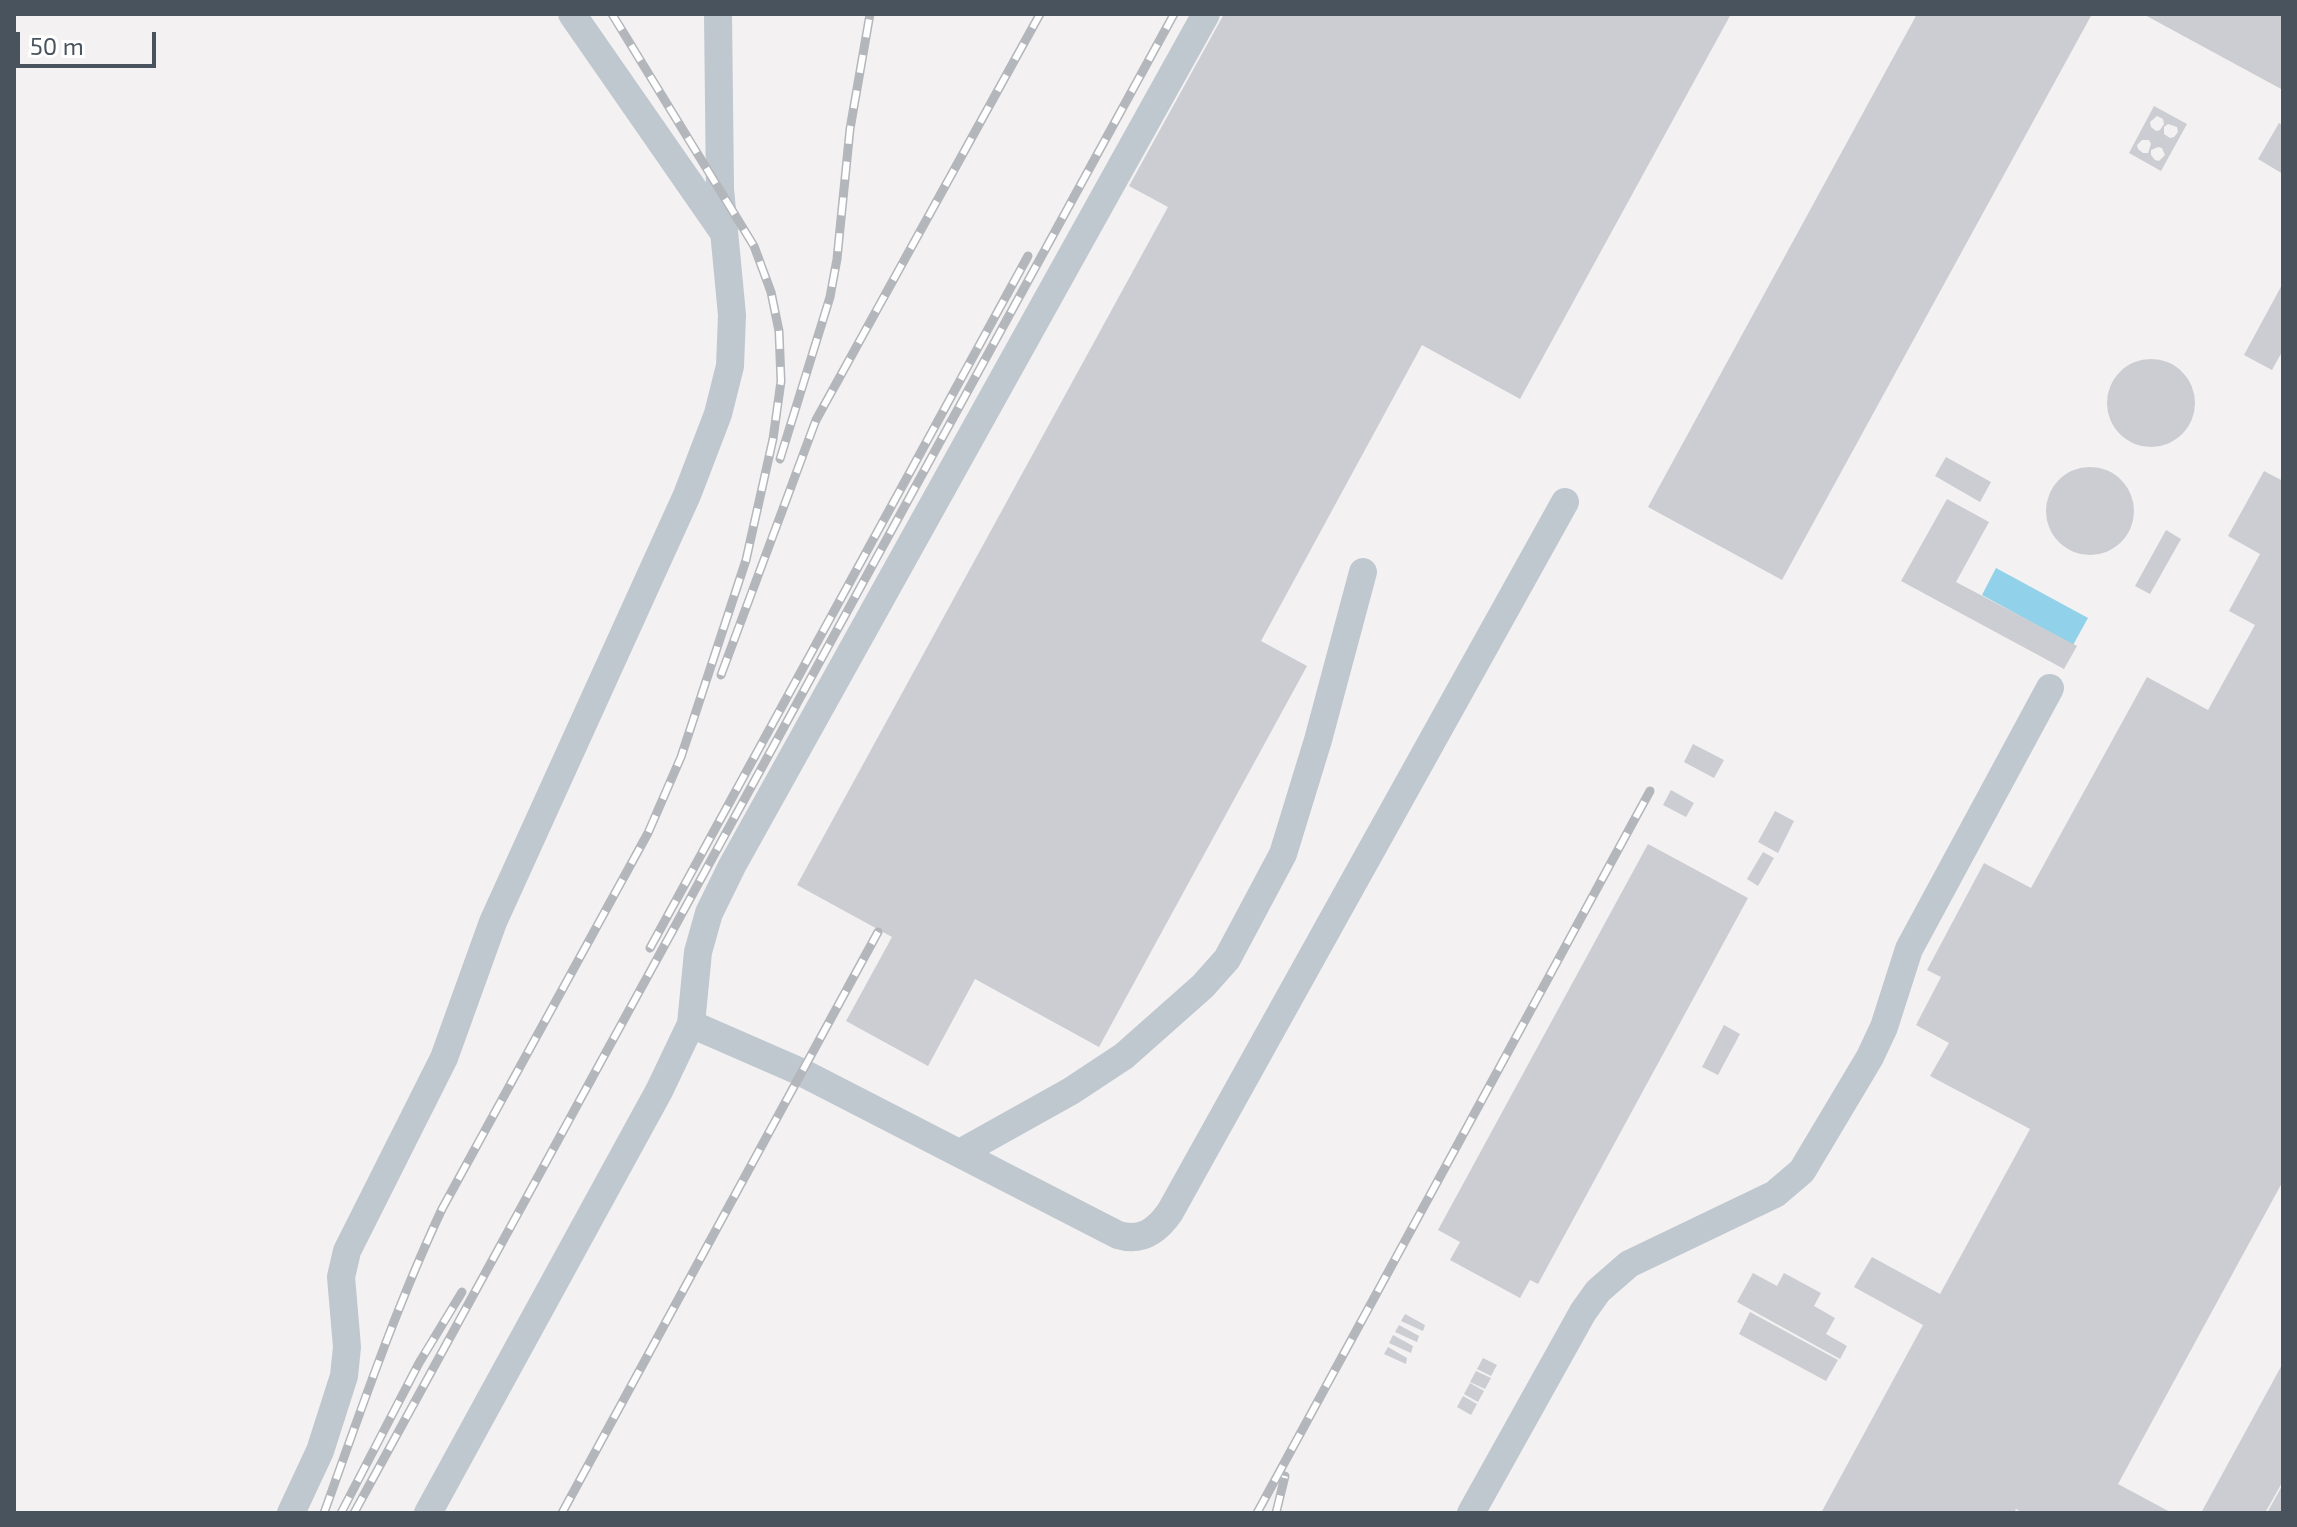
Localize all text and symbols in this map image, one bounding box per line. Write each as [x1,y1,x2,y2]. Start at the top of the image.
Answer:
scale bar [20,16,160,66]
text: 50 m [30,31,84,60]

